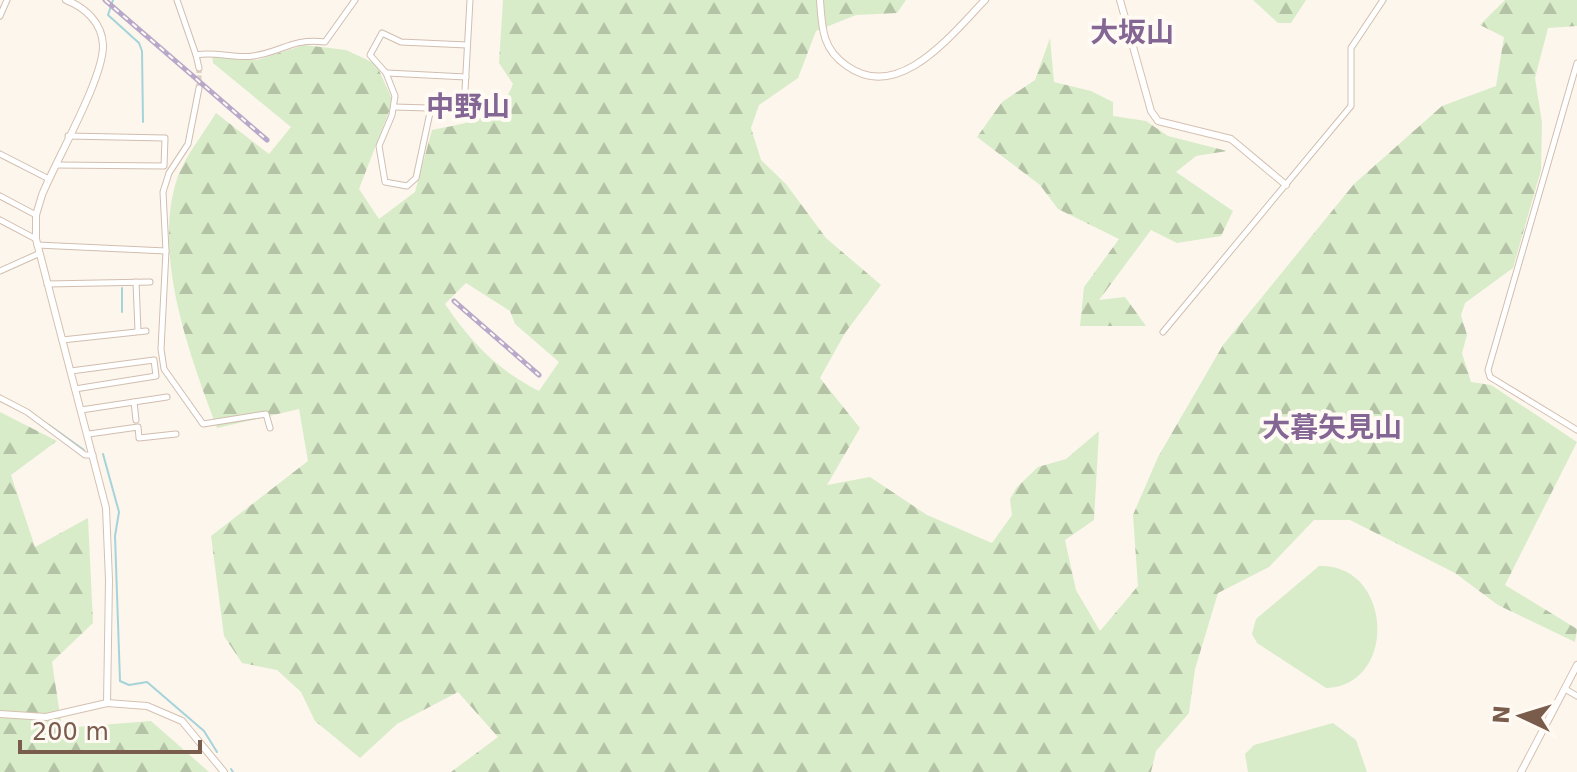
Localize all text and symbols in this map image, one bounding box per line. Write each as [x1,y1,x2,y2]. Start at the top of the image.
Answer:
district label: 大坂山 [1090,16,1174,49]
district label: 中野山 [426,90,510,123]
district label: 大暮矢見山 [1262,411,1402,444]
north arrow [1481,676,1561,756]
scale bar [20,704,200,754]
text: N [1488,705,1515,725]
text: 200 m [32,718,109,746]

